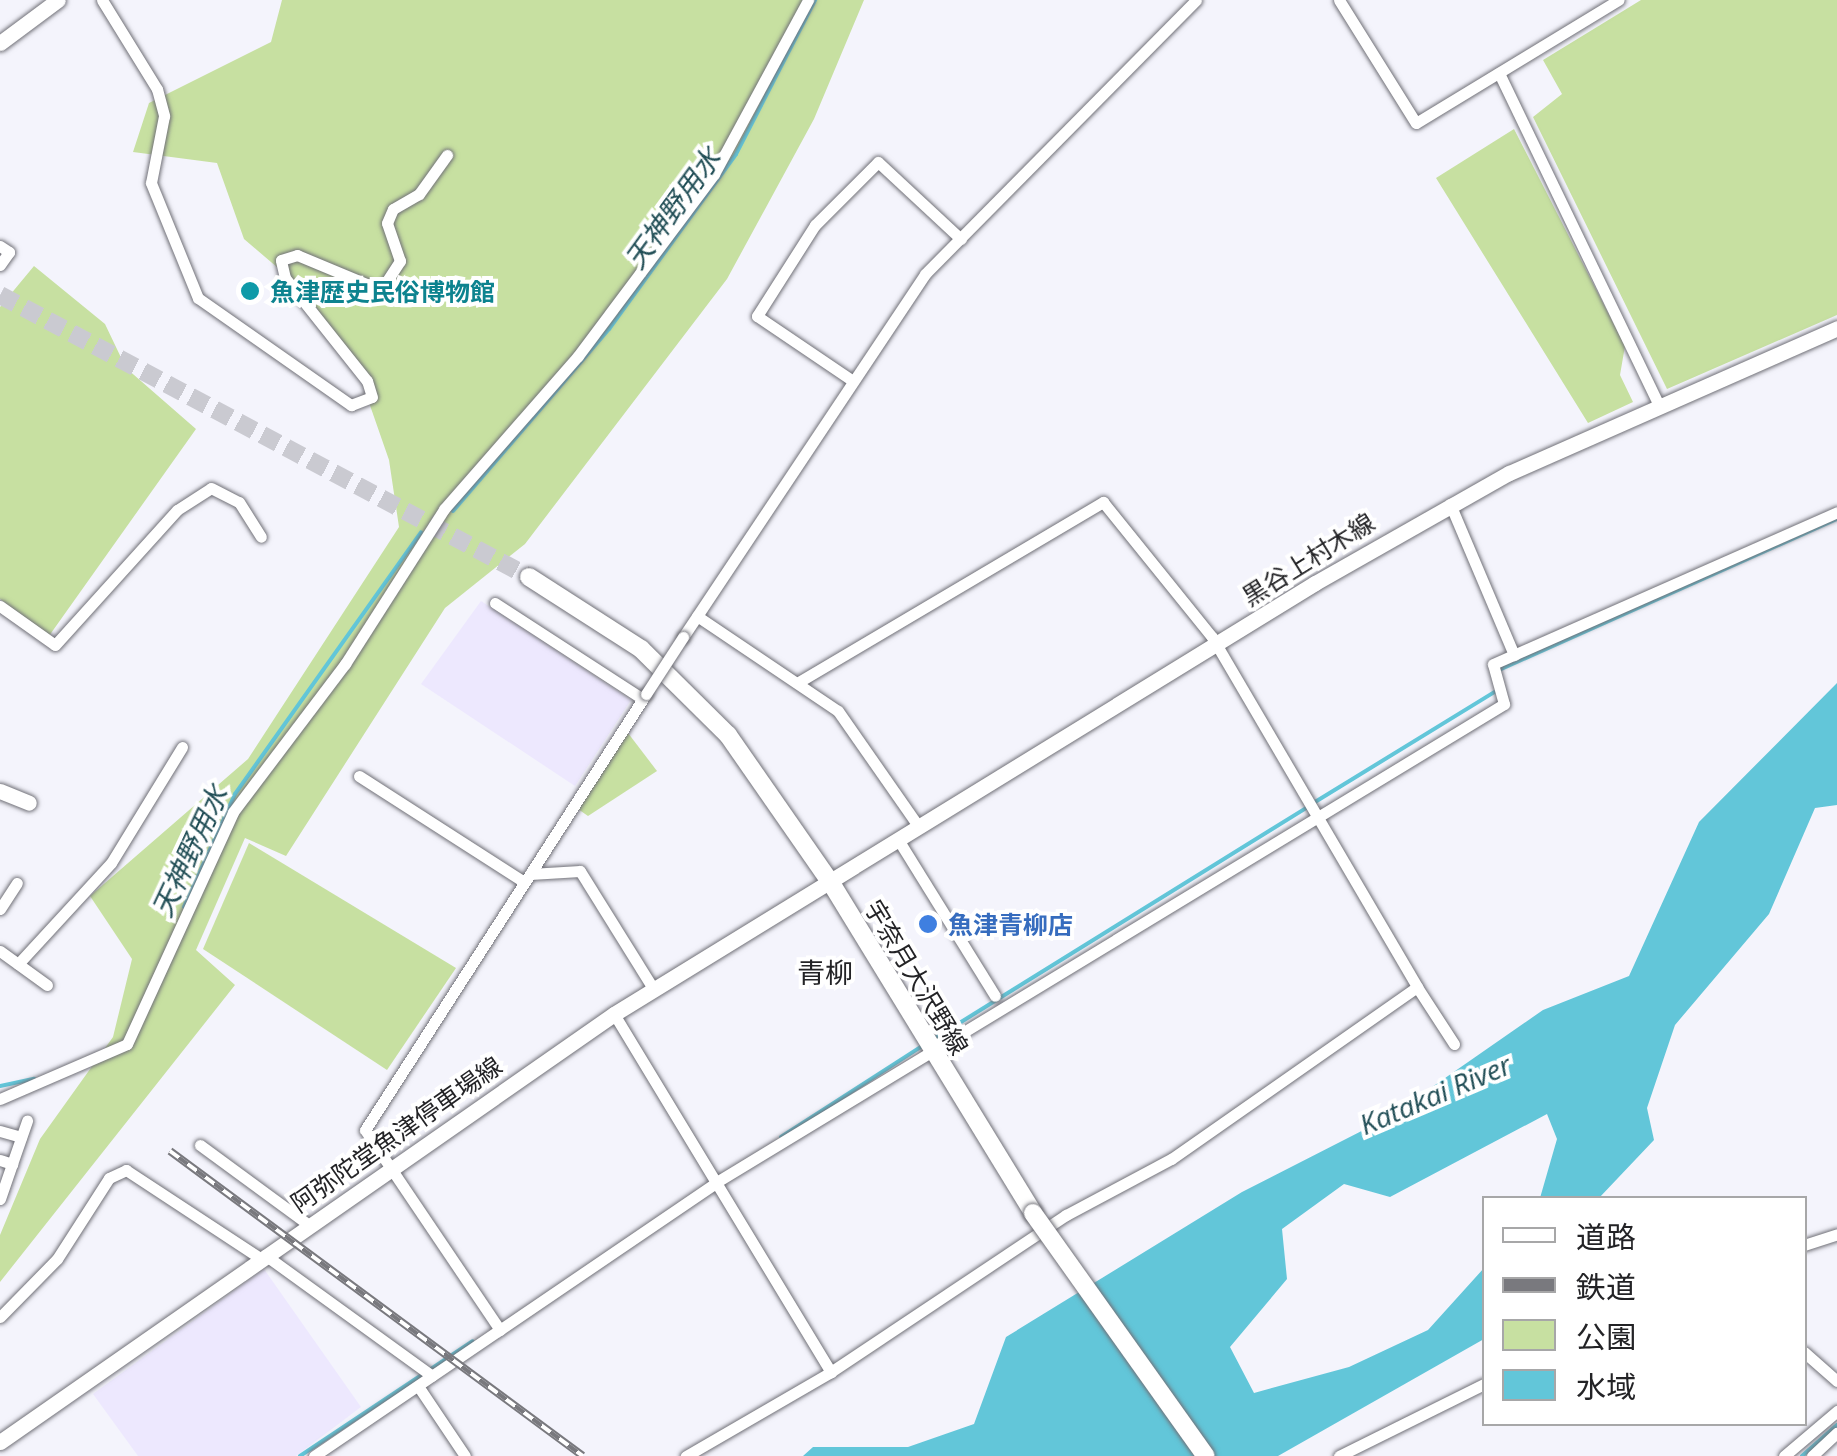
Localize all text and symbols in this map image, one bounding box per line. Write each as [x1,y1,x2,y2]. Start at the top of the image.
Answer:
water label: 天神野用水 [617,141,727,275]
place label: 魚津歴史民俗博物館 [270,276,495,306]
marker: 魚津歴史民俗博物館 [239,280,261,302]
street label: 黒谷上村木線 [1236,507,1380,611]
water label: 天神野用水 [144,780,234,922]
street label: 宇奈月大沢野線 [859,894,975,1060]
place label: 魚津青柳店 [948,909,1073,939]
marker: 魚津青柳店 [917,913,939,935]
district label: 青柳 [797,955,853,989]
water label: Katakai River [1354,1047,1516,1141]
street label: 阿弥陀堂魚津停車場線 [285,1050,507,1218]
legend [1482,1196,1807,1426]
text: 道路 [1576,1216,1636,1257]
text: 鉄道 [1576,1266,1636,1307]
text: 公園 [1576,1316,1636,1357]
text: 水域 [1576,1366,1636,1407]

